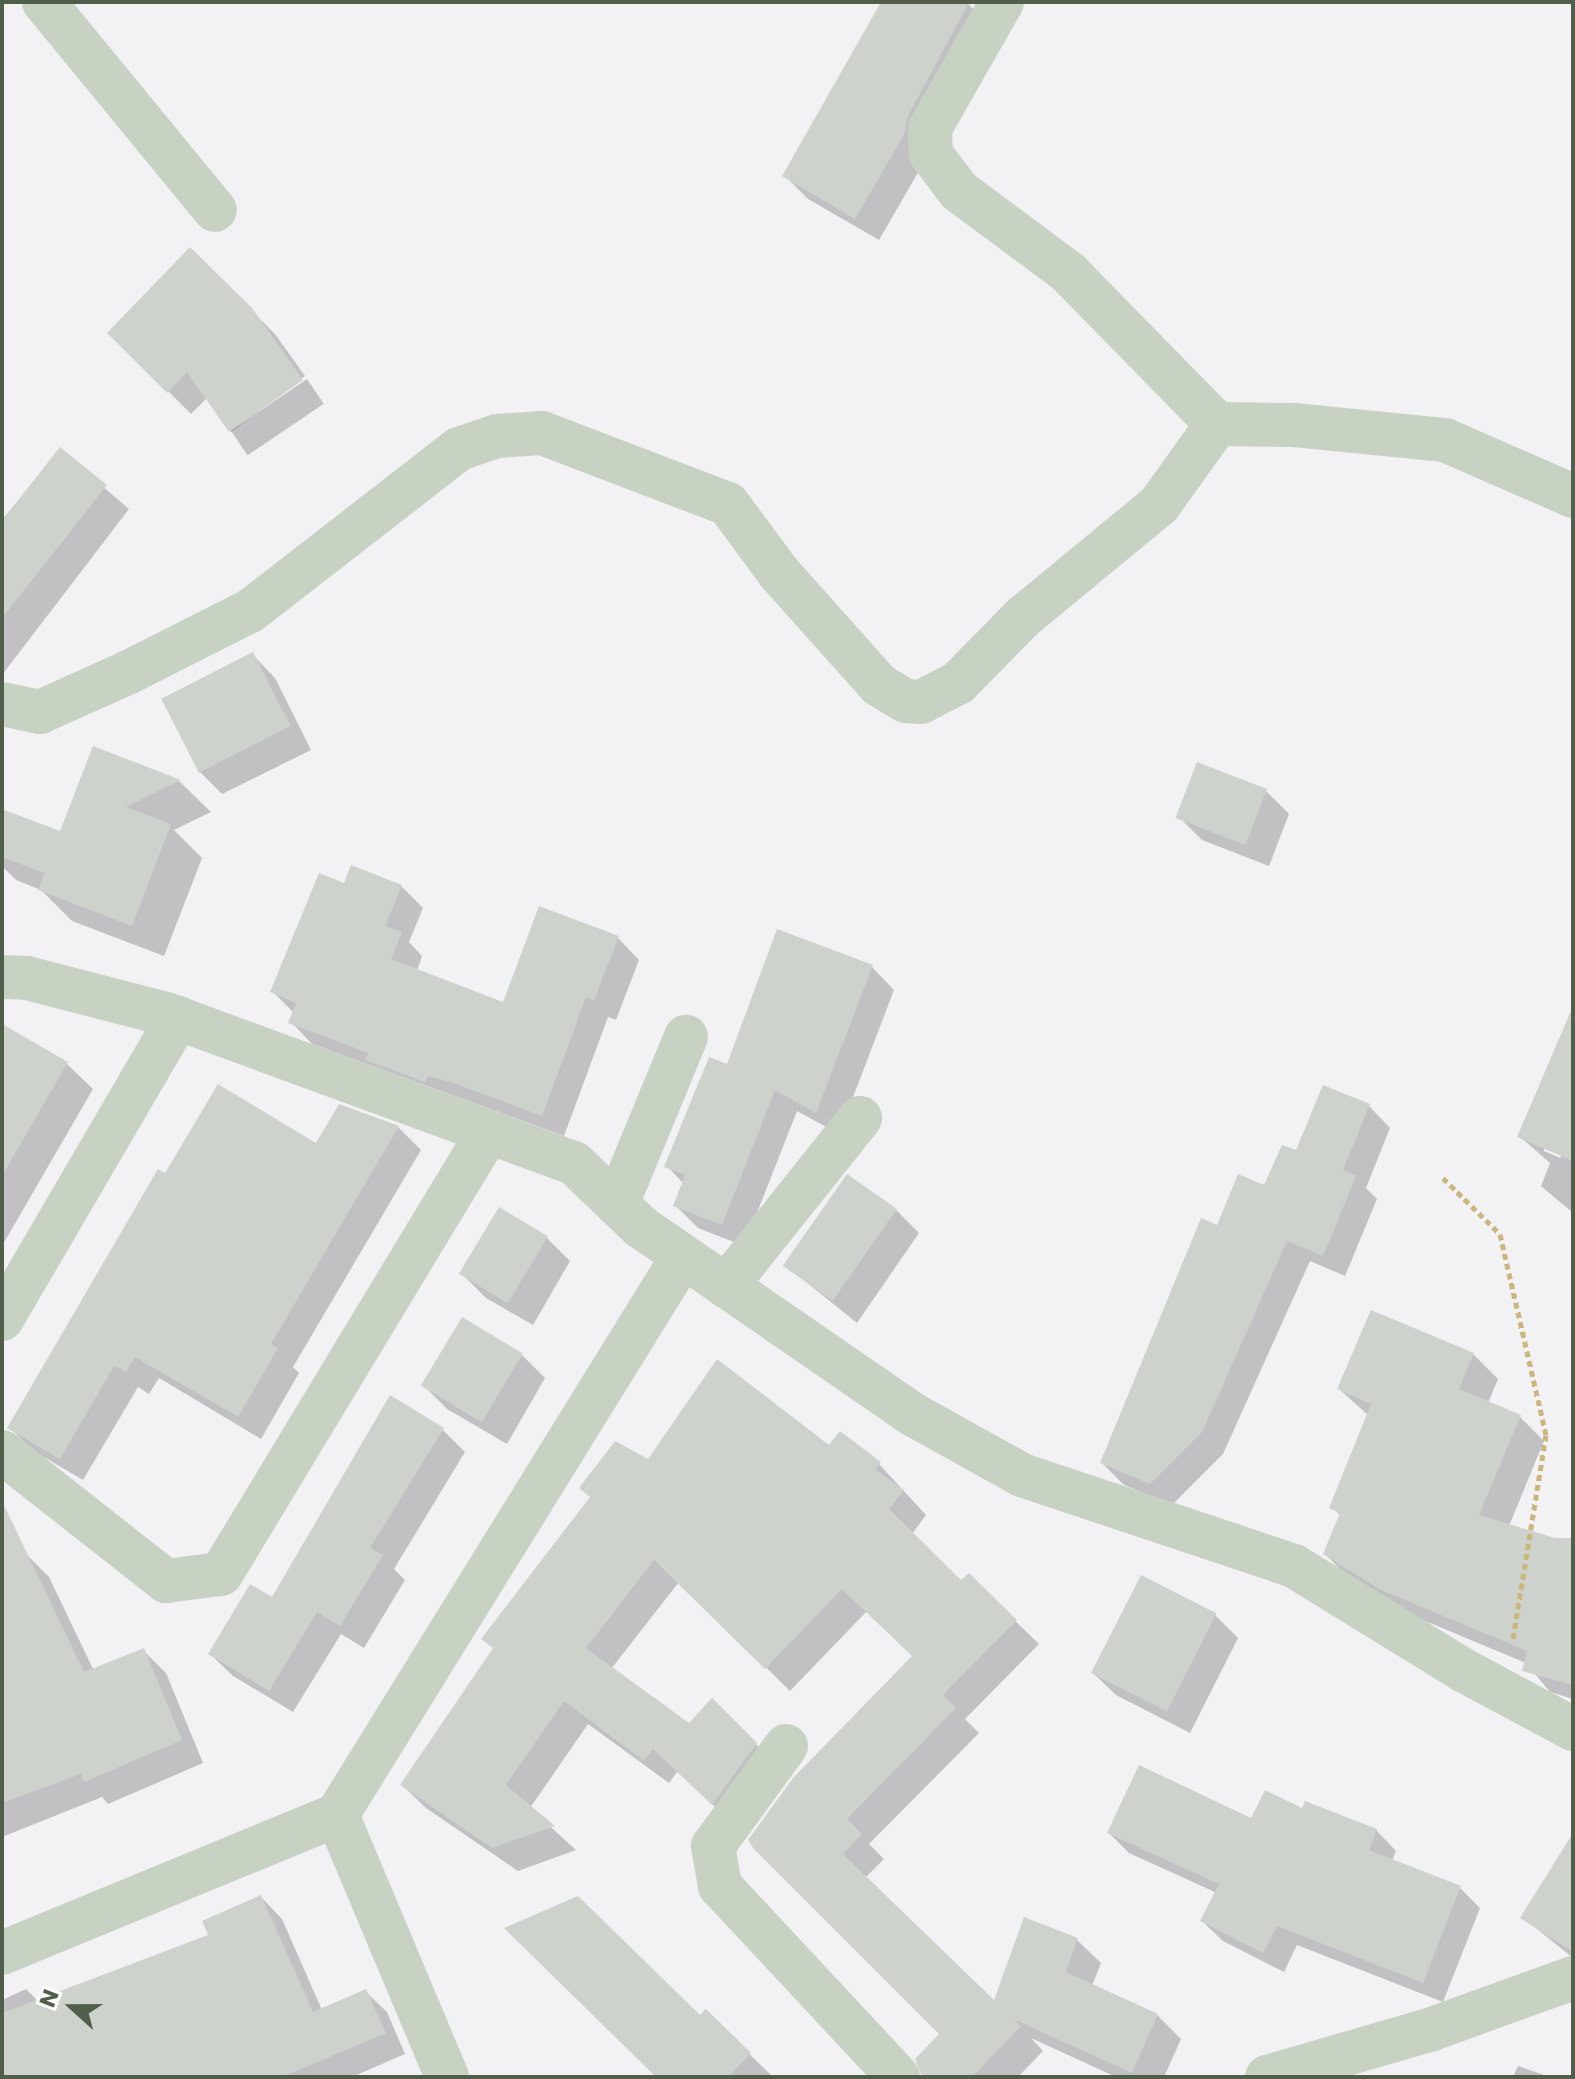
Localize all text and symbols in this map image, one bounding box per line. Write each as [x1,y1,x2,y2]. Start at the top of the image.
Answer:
north arrow [32,1967,112,2047]
text: N [32,1985,67,2012]

